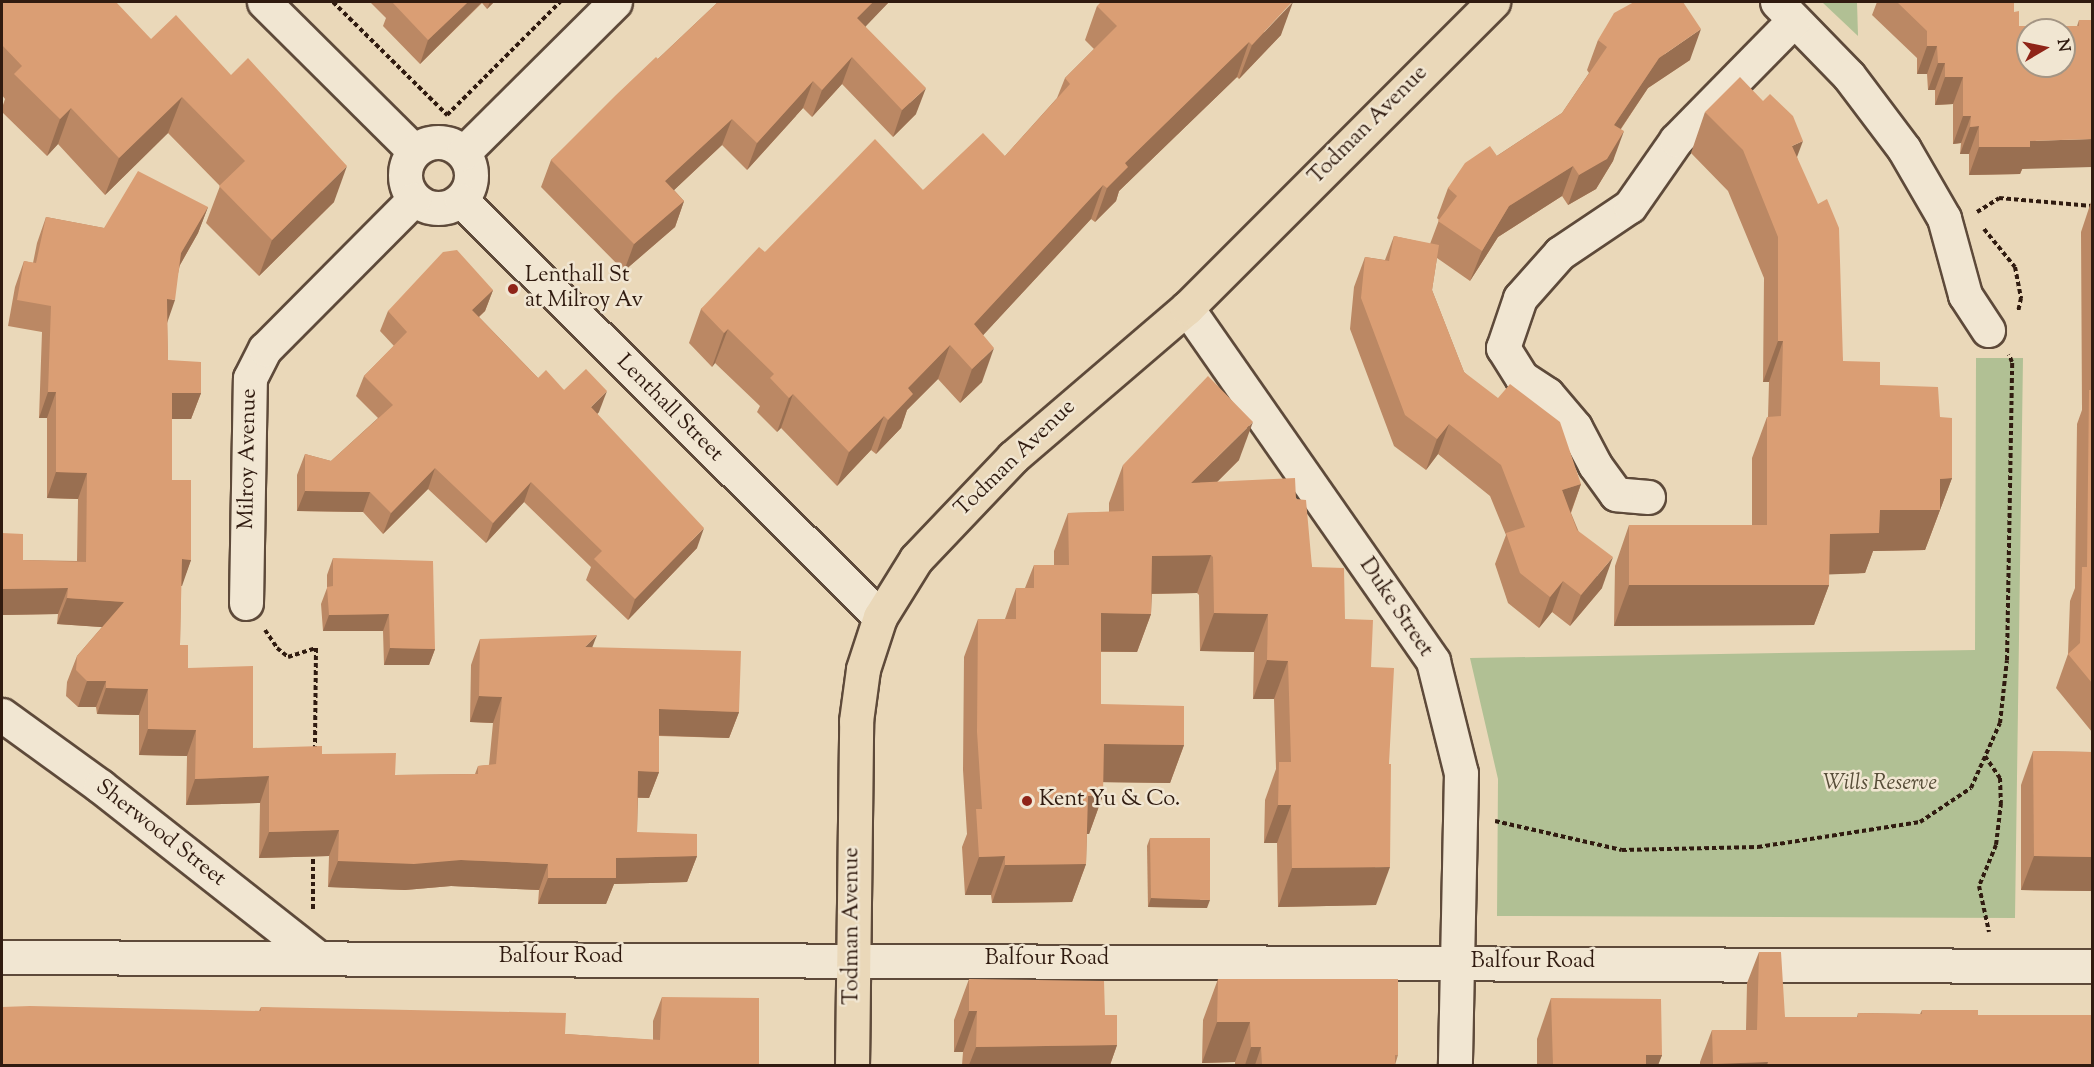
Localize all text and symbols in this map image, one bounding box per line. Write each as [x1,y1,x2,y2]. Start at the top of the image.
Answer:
north arrow [2016,18,2076,78]
text: N [2050,37,2075,54]
street label: Todman Avenue [1304,61,1434,191]
place label: Lenthall St at Milroy Av [525,263,643,314]
marker: Lenthall St at Milroy Av [506,282,520,296]
street label: Lenthall Street [610,350,728,468]
street label: Milroy Avenue [235,388,263,530]
street label: Todman Avenue [950,395,1082,523]
street label: Duke Street [1352,554,1438,662]
park label: Wills Reserve [1823,772,1937,798]
street label: Sherwood Street [90,775,230,893]
place label: Kent Yu & Co. [1039,788,1180,814]
marker: Kent Yu & Co. [1020,794,1034,808]
street label: Todman Avenue [840,847,866,1005]
street label: Balfour Road [499,945,623,971]
street label: Balfour Road [985,947,1109,973]
street label: Balfour Road [1471,950,1595,976]

